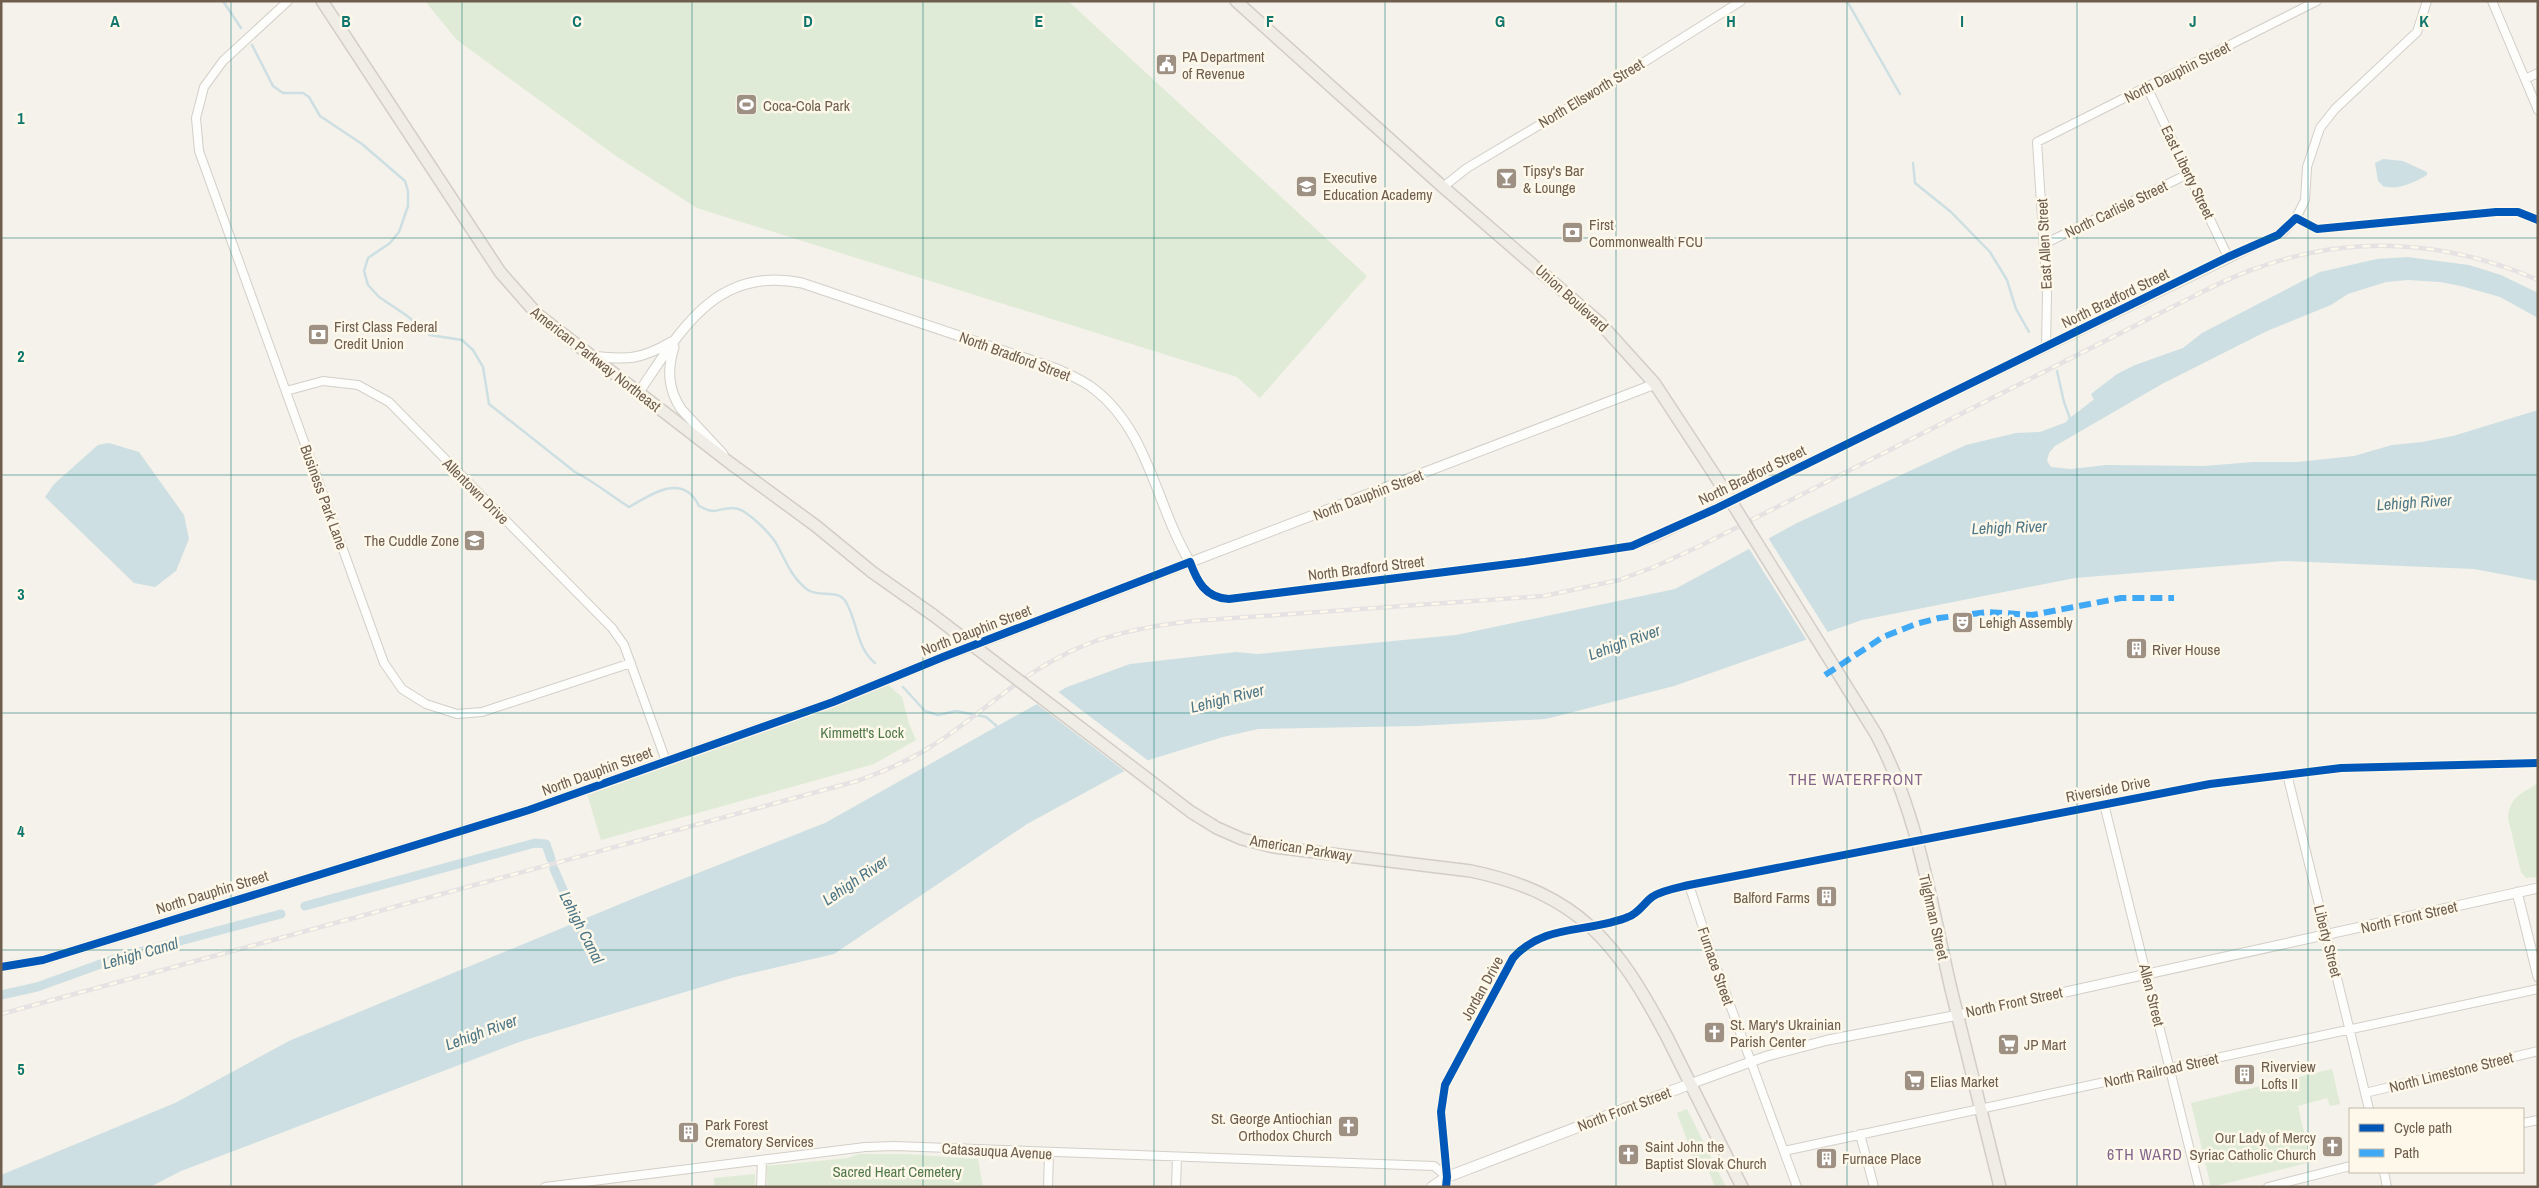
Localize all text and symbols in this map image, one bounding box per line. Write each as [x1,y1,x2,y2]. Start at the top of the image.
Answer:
text: A [110,10,120,32]
text: B [341,10,351,32]
text: C [572,10,582,32]
text: D [803,10,813,32]
text: E [1035,10,1044,32]
text: F [1266,10,1274,32]
text: G [1495,10,1505,32]
text: H [1726,10,1736,32]
text: I [1960,10,1964,32]
text: J [2189,10,2197,32]
text: K [2419,10,2429,32]
street label: North Dauphin Street [2120,36,2234,108]
place label: PA Department of Revenue [1182,46,1265,84]
public building icon: PA Department of Revenue [1154,53,1178,77]
street label: North Ellsworth Street [1534,53,1648,133]
sports icon: Coca-Cola Park [735,93,759,117]
place label: Coca-Cola Park [763,95,851,116]
text: 1 [17,107,25,129]
street label: East Liberty Street [2156,122,2220,223]
place label: Tipsy's Bar & Lounge [1523,160,1584,198]
place label: Executive Education Academy [1323,167,1433,205]
bar icon: Tipsy's Bar & Lounge [1495,167,1519,191]
school or university icon: Executive Education Academy [1295,174,1319,198]
street label: North Carlisle Street [2061,175,2171,243]
street label: East Allen Street [2031,197,2057,290]
place label: First Commonwealth FCU [1589,214,1703,252]
bank icon: First Commonwealth FCU [1561,221,1585,245]
street label: Union Boulevard [1531,260,1613,336]
street label: North Bradford Street [2058,263,2173,333]
street label: American Parkway Northeast [526,301,666,417]
place label: First Class Federal Credit Union [334,316,437,354]
bank icon: First Class Federal Credit Union [306,323,330,347]
street label: North Bradford Street [956,326,1074,386]
text: 2 [17,345,25,367]
street label: North Bradford Street [1695,440,1810,510]
street label: Business Park Lane [295,442,353,552]
street label: Allentown Drive [437,452,514,529]
street label: North Dauphin Street [1310,464,1427,526]
water label: Lehigh River [2376,488,2453,516]
water label: Lehigh River [1971,515,2048,539]
school or university icon: The Cuddle Zone [463,528,487,552]
place label: The Cuddle Zone [364,530,459,551]
street label: North Bradford Street [1307,550,1426,586]
text: 3 [17,583,25,605]
street label: North Dauphin Street [918,599,1035,661]
theatre icon: Lehigh Assembly [1951,610,1975,634]
place label: Lehigh Assembly [1979,612,2074,633]
water label: Lehigh River [1585,619,1664,665]
building icon: River House [2124,637,2148,661]
place label: River House [2152,639,2221,660]
water label: Lehigh River [1188,678,1267,718]
park label: Kimmett's Lock [820,722,905,743]
street label: North Dauphin Street [539,741,656,801]
district label: THE WATERFRONT [1788,768,1924,790]
street label: Riverside Drive [2064,771,2152,807]
text: 4 [17,820,25,842]
street label: American Parkway [1247,829,1354,867]
water label: Lehigh River [818,850,893,910]
street label: North Dauphin Street [153,865,271,919]
street label: Tilghman Street [1914,872,1954,962]
building icon: Balford Farms [1814,885,1838,909]
water label: Lehigh Canal [554,887,610,968]
place label: Balford Farms [1733,887,1810,908]
street label: North Front Street [2359,896,2460,938]
street label: Liberty Street [2309,903,2347,980]
street label: Furnace Street [1693,924,1739,1008]
water label: Lehigh Canal [99,931,182,974]
street label: Jordan Drive [1456,952,1508,1024]
street label: Allen Street [2134,961,2170,1029]
street label: North Front Street [1964,981,2065,1023]
water label: Lehigh River [442,1009,521,1055]
place label: St. Mary's Ukrainian Parish Center [1730,1014,1841,1052]
church icon: St. Mary's Ukrainian Parish Center [1702,1021,1726,1045]
supermarket icon: JP Mart [1996,1032,2020,1056]
place label: JP Mart [2024,1034,2067,1055]
street label: North Limestone Street [2387,1046,2516,1098]
street label: North Railroad Street [2102,1048,2221,1092]
place label: Riverview Lofts II [2261,1056,2316,1094]
text: 5 [17,1058,25,1080]
building icon: Riverview Lofts II [2233,1063,2257,1087]
supermarket icon: Elias Market [1902,1069,1926,1093]
place label: Elias Market [1930,1071,1999,1092]
street label: North Front Street [1574,1081,1674,1136]
place label: St. George Antiochian Orthodox Church [1211,1108,1332,1146]
legend [2349,1108,2524,1173]
place label: Park Forest Crematory Services [705,1114,814,1152]
church icon: St. George Antiochian Orthodox Church [1336,1115,1360,1139]
text: Cycle path [2394,1117,2452,1138]
building icon: Park Forest Crematory Services [677,1121,701,1145]
place label: Our Lady of Mercy Syriac Catholic Church [2190,1127,2317,1165]
church icon: Our Lady of Mercy Syriac Catholic Church [2320,1134,2344,1158]
place label: Saint John the Baptist Slovak Church [1645,1136,1767,1174]
street label: Catasauqua Avenue [941,1138,1053,1164]
text: Path [2394,1142,2419,1163]
church icon: Saint John the Baptist Slovak Church [1617,1143,1641,1167]
district label: 6TH WARD [2107,1143,2183,1165]
building icon: Furnace Place [1814,1146,1838,1170]
place label: Furnace Place [1842,1148,1921,1169]
park label: Sacred Heart Cemetery [832,1161,962,1182]

